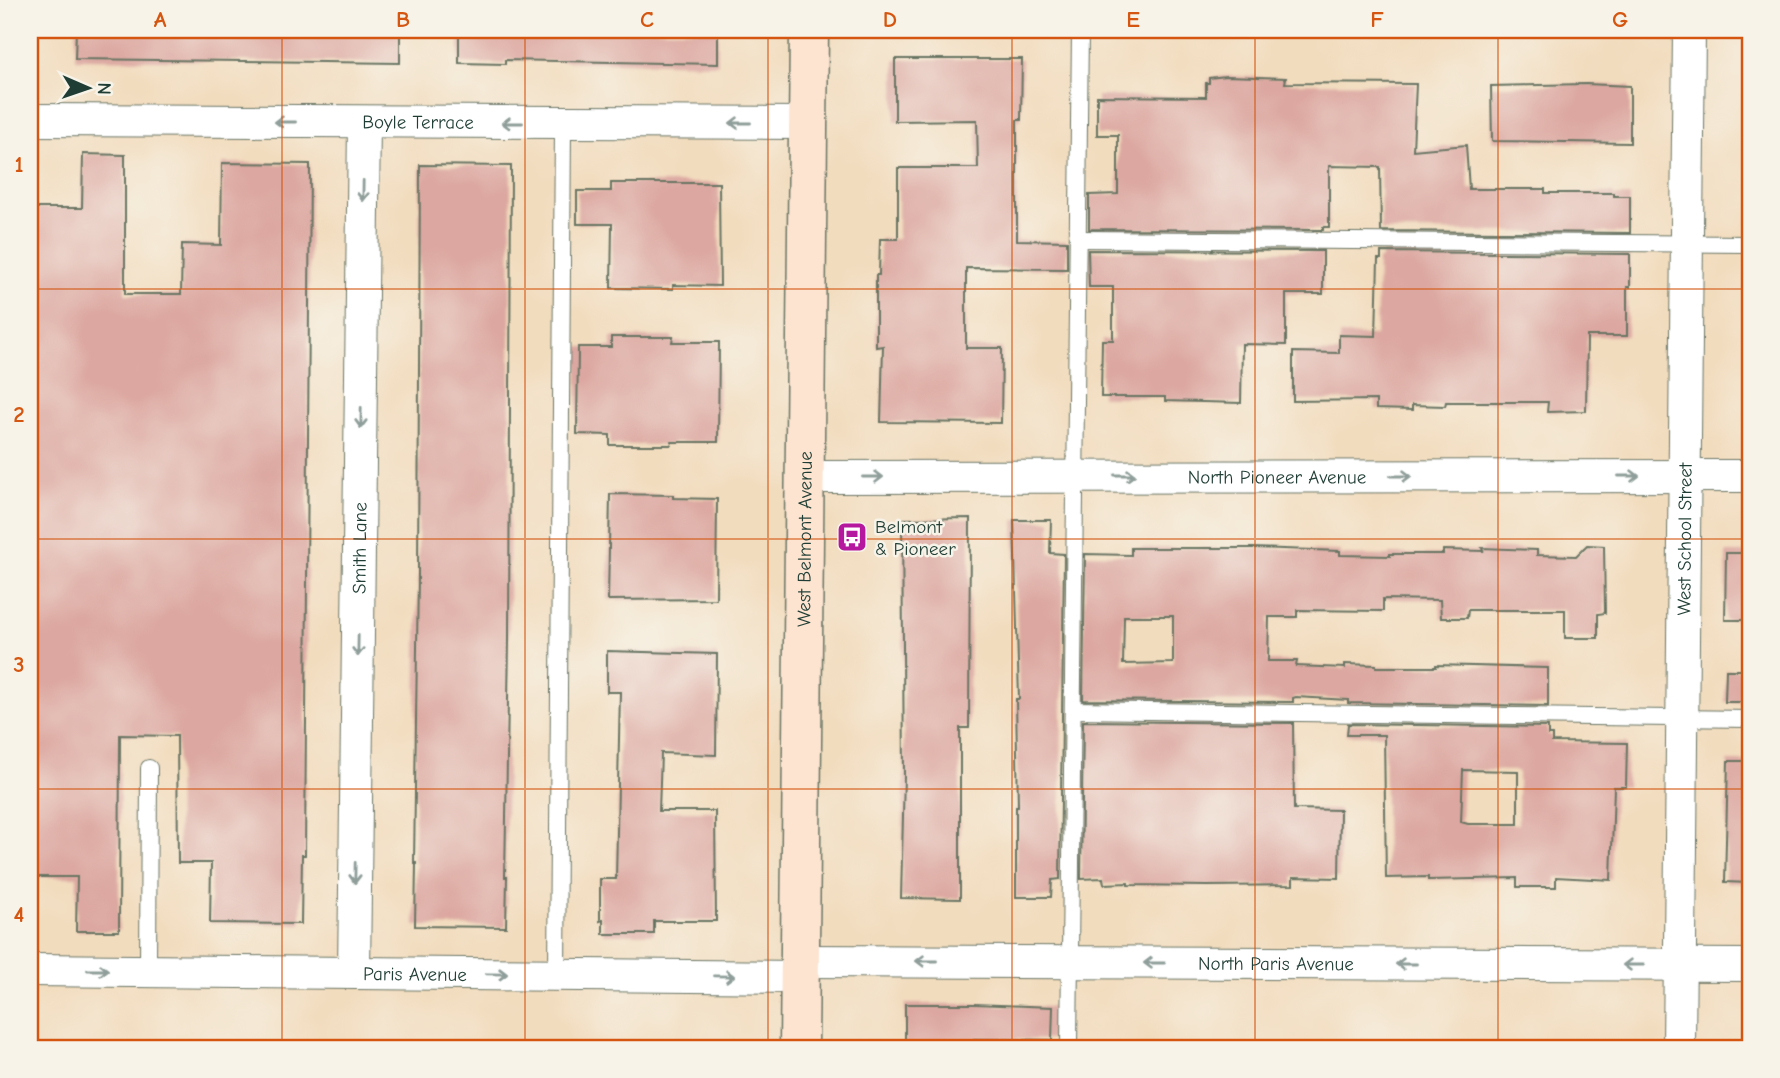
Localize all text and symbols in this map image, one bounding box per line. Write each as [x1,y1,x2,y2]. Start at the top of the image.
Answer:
text: A [154,6,167,33]
text: B [396,6,410,33]
text: C [640,6,654,33]
text: D [883,6,897,33]
text: E [1126,6,1140,33]
text: F [1370,6,1384,33]
text: G [1612,6,1628,33]
north arrow [52,52,122,122]
text: N [93,82,115,95]
street label: Boyle Terrace [362,111,474,134]
one-way arrow [274,115,297,129]
one-way arrow [501,116,524,130]
one-way arrow [729,116,752,130]
text: 1 [14,151,24,178]
one-way arrow [356,179,370,202]
text: 2 [13,401,25,428]
one-way arrow [354,406,368,429]
street label: West Belmont Avenue [793,451,817,627]
street label: West School Street [1673,462,1697,615]
street label: North Pioneer Avenue [1188,466,1366,489]
one-way arrow [1113,468,1136,482]
one-way arrow [1390,469,1413,482]
one-way arrow [1617,469,1640,483]
one-way arrow [861,470,884,484]
street label: Smith Lane [348,502,372,594]
place label: Belmont & Pioneer [875,516,956,560]
bus stop icon: Belmont & Pioneer [835,520,869,554]
one-way arrow [351,634,365,657]
text: 3 [13,651,25,678]
one-way arrow [349,861,362,884]
text: 4 [14,901,25,928]
street label: North Paris Avenue [1198,953,1354,975]
one-way arrow [915,954,938,968]
one-way arrow [1142,956,1165,970]
one-way arrow [1394,957,1417,971]
one-way arrow [1622,958,1645,972]
one-way arrow [86,963,109,977]
street label: Paris Avenue [363,963,467,986]
one-way arrow [485,967,508,981]
one-way arrow [713,969,736,983]

